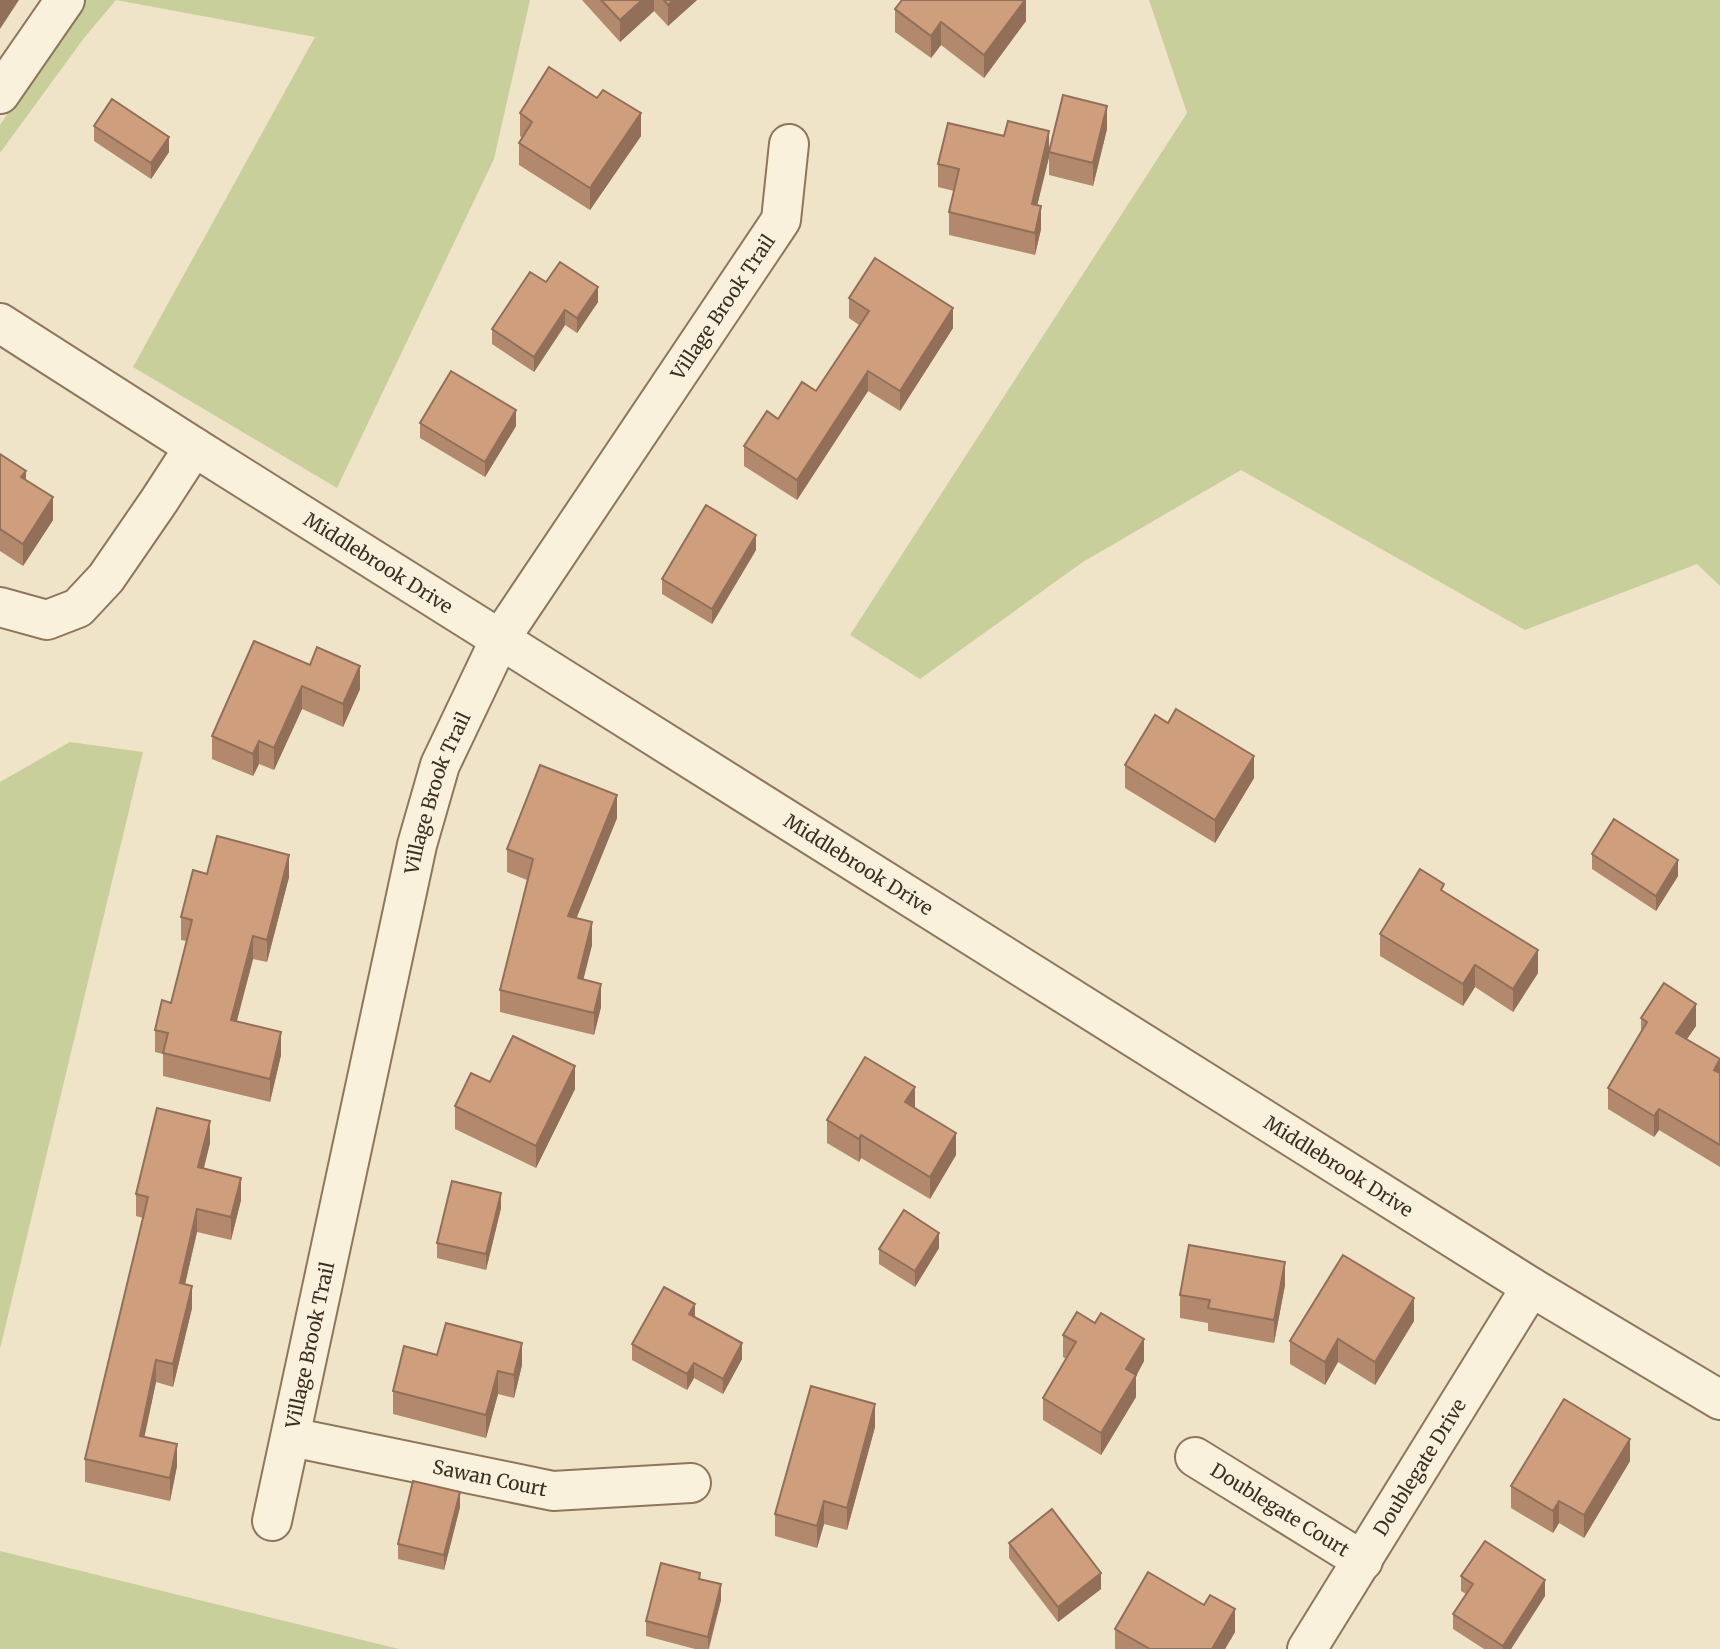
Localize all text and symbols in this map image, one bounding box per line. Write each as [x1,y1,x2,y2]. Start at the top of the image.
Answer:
street label: Village Brook Trail [665,230,780,385]
street label: Middlebrook Drive [299,507,457,619]
street label: Village Brook Trail [399,708,476,877]
street label: Middlebrook Drive [780,809,938,920]
street label: Middlebrook Drive [1260,1110,1418,1222]
street label: Village Brook Trail [280,1259,339,1432]
street label: Doublegate Drive [1368,1394,1471,1540]
street label: Sawan Court [431,1455,550,1502]
street label: Doublegate Court [1206,1458,1354,1562]

